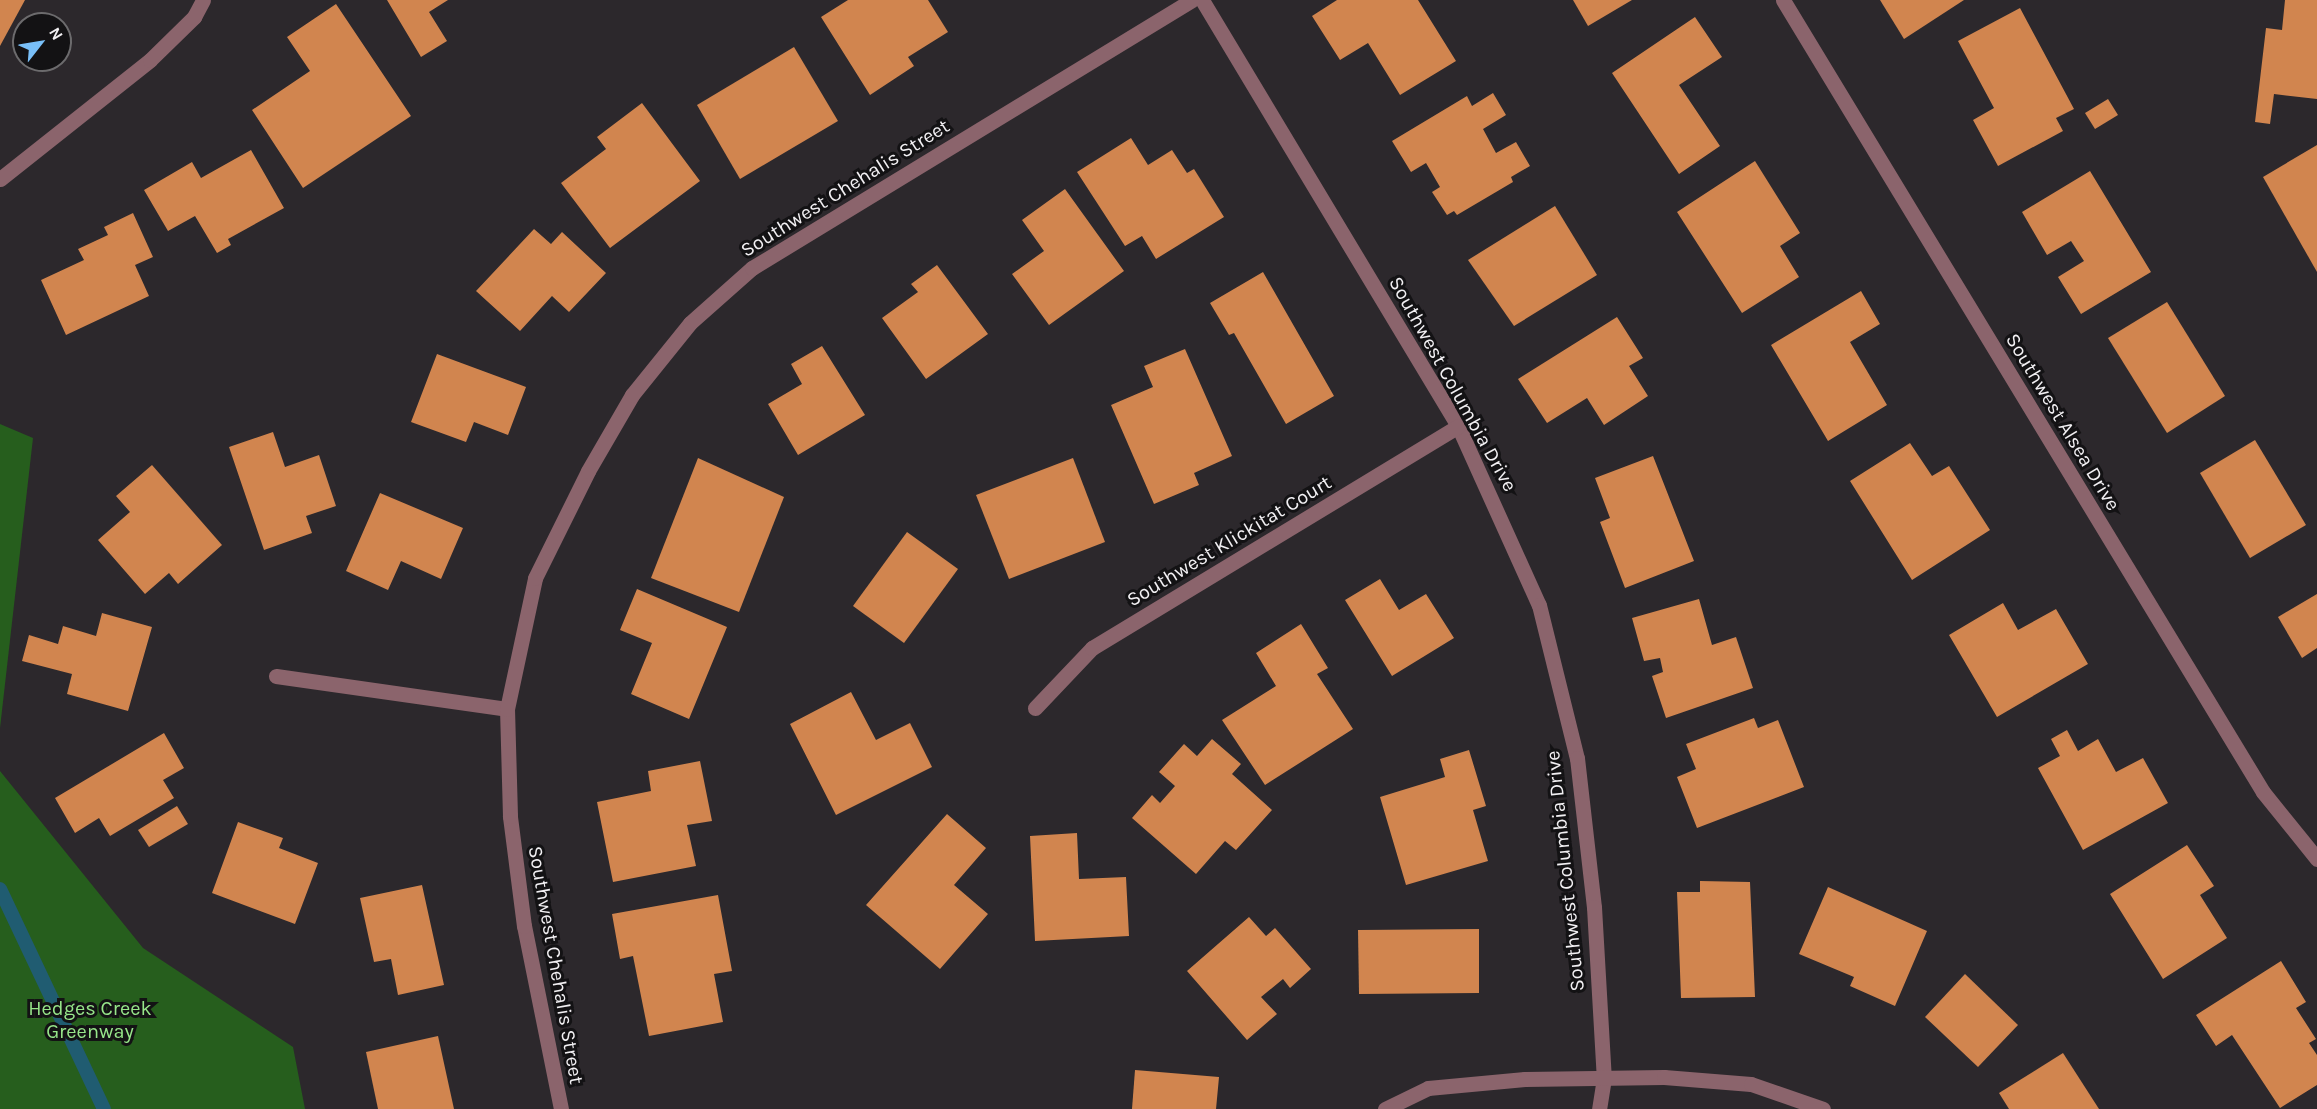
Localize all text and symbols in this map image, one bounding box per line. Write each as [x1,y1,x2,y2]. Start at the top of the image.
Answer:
north arrow [12,12,72,72]
text: N [45,24,67,43]
street label: Southwest Chehalis Street [736,114,954,262]
street label: Southwest Columbia Drive [1384,272,1522,496]
street label: Southwest Alsea Drive [2001,329,2125,515]
street label: Southwest Klickitat Court [1122,470,1336,612]
street label: Southwest Columbia Drive [1540,749,1590,993]
street label: Southwest Chehalis Street [523,844,589,1086]
park label: Hedges Creek Greenway [28,996,152,1043]

